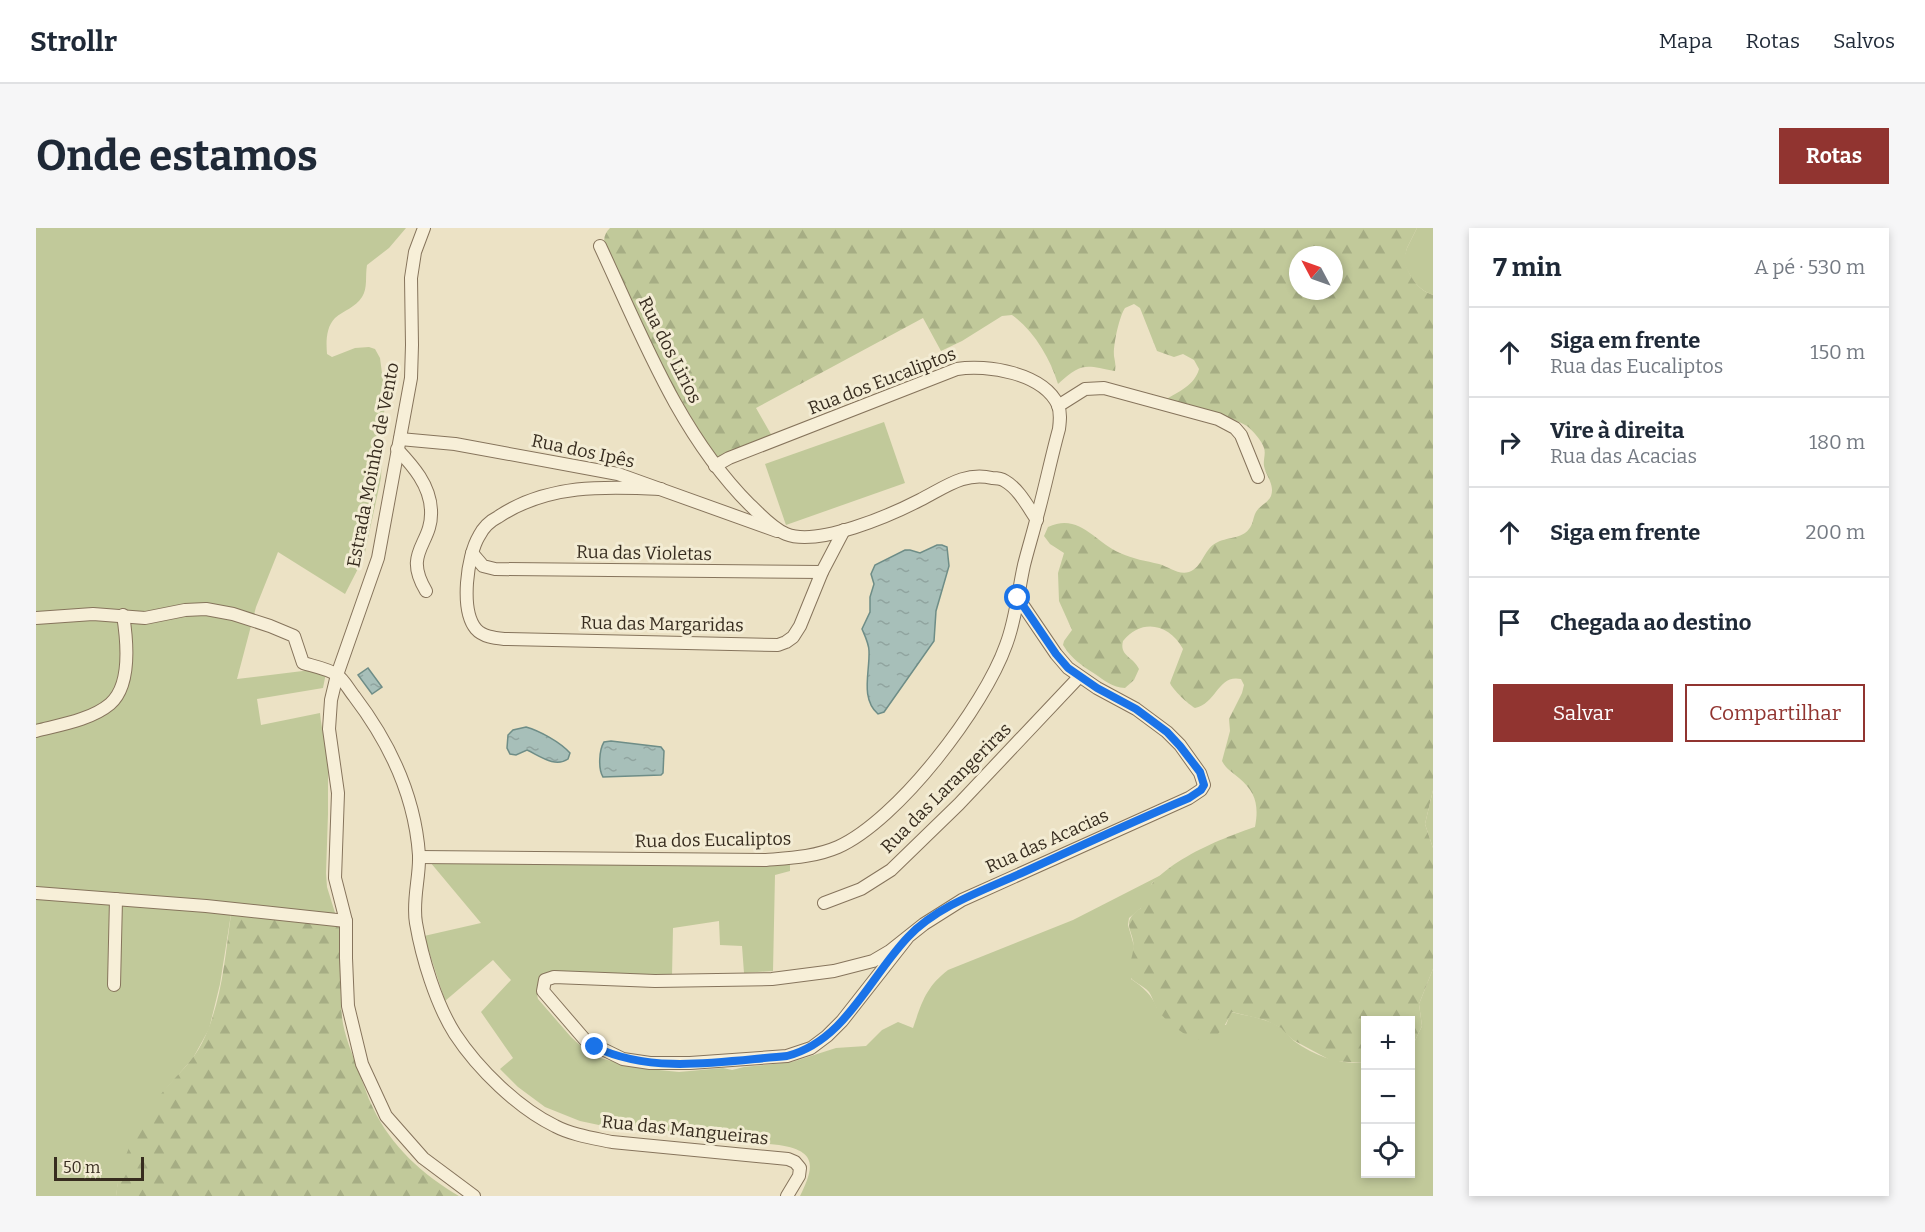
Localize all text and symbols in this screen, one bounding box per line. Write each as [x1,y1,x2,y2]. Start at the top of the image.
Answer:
text: Strollr [30,25,117,58]
text: Mapa [1659,28,1713,54]
text: Rotas [1746,28,1800,54]
text: Salvos [1833,28,1895,54]
button: Rotas [1779,128,1889,184]
text: Onde estamos [36,131,318,181]
north arrow [1289,246,1343,300]
text: 7 min [1493,252,1561,283]
text: A pé · 530 m [1754,255,1865,279]
street label: Rua dos Lirios [634,293,706,407]
text: Siga em frente [1550,327,1700,354]
icon: ahead [1493,336,1526,369]
text: 150 m [1810,340,1865,364]
street label: Rua dos Eucaliptos [805,343,959,419]
text: Rua das Eucaliptos [1550,354,1723,378]
street label: Estrada Moinho de Vento [342,361,404,569]
text: Vire à direita [1550,417,1684,444]
icon: right [1493,426,1526,459]
street label: Rua dos Ipês [529,429,637,473]
text: 180 m [1809,430,1865,454]
text: Rua das Acacias [1550,444,1697,468]
icon: ahead [1493,516,1526,549]
text: Siga em frente [1550,519,1700,546]
text: 200 m [1805,520,1865,544]
street label: Rua das Violetas [576,541,712,565]
route start [1004,584,1030,610]
icon: arrive [1493,606,1526,639]
text: Chegada ao destino [1550,609,1751,636]
street label: Rua das Margaridas [580,612,744,636]
button: Salvar [1493,684,1673,742]
button: Compartilhar [1685,684,1865,742]
street label: Rua das Larangeriras [876,718,1016,858]
street label: Rua das Acacias [982,804,1112,878]
street label: Rua dos Eucaliptos [634,828,792,852]
map controls [1361,1016,1415,1178]
button: + [1361,1016,1415,1070]
route end [581,1033,607,1059]
button: − [1361,1070,1415,1124]
street label: Rua das Mangueiras [600,1110,770,1150]
button: locate [1361,1124,1415,1178]
scale bar [54,1154,144,1182]
text: 50 m [63,1158,100,1177]

